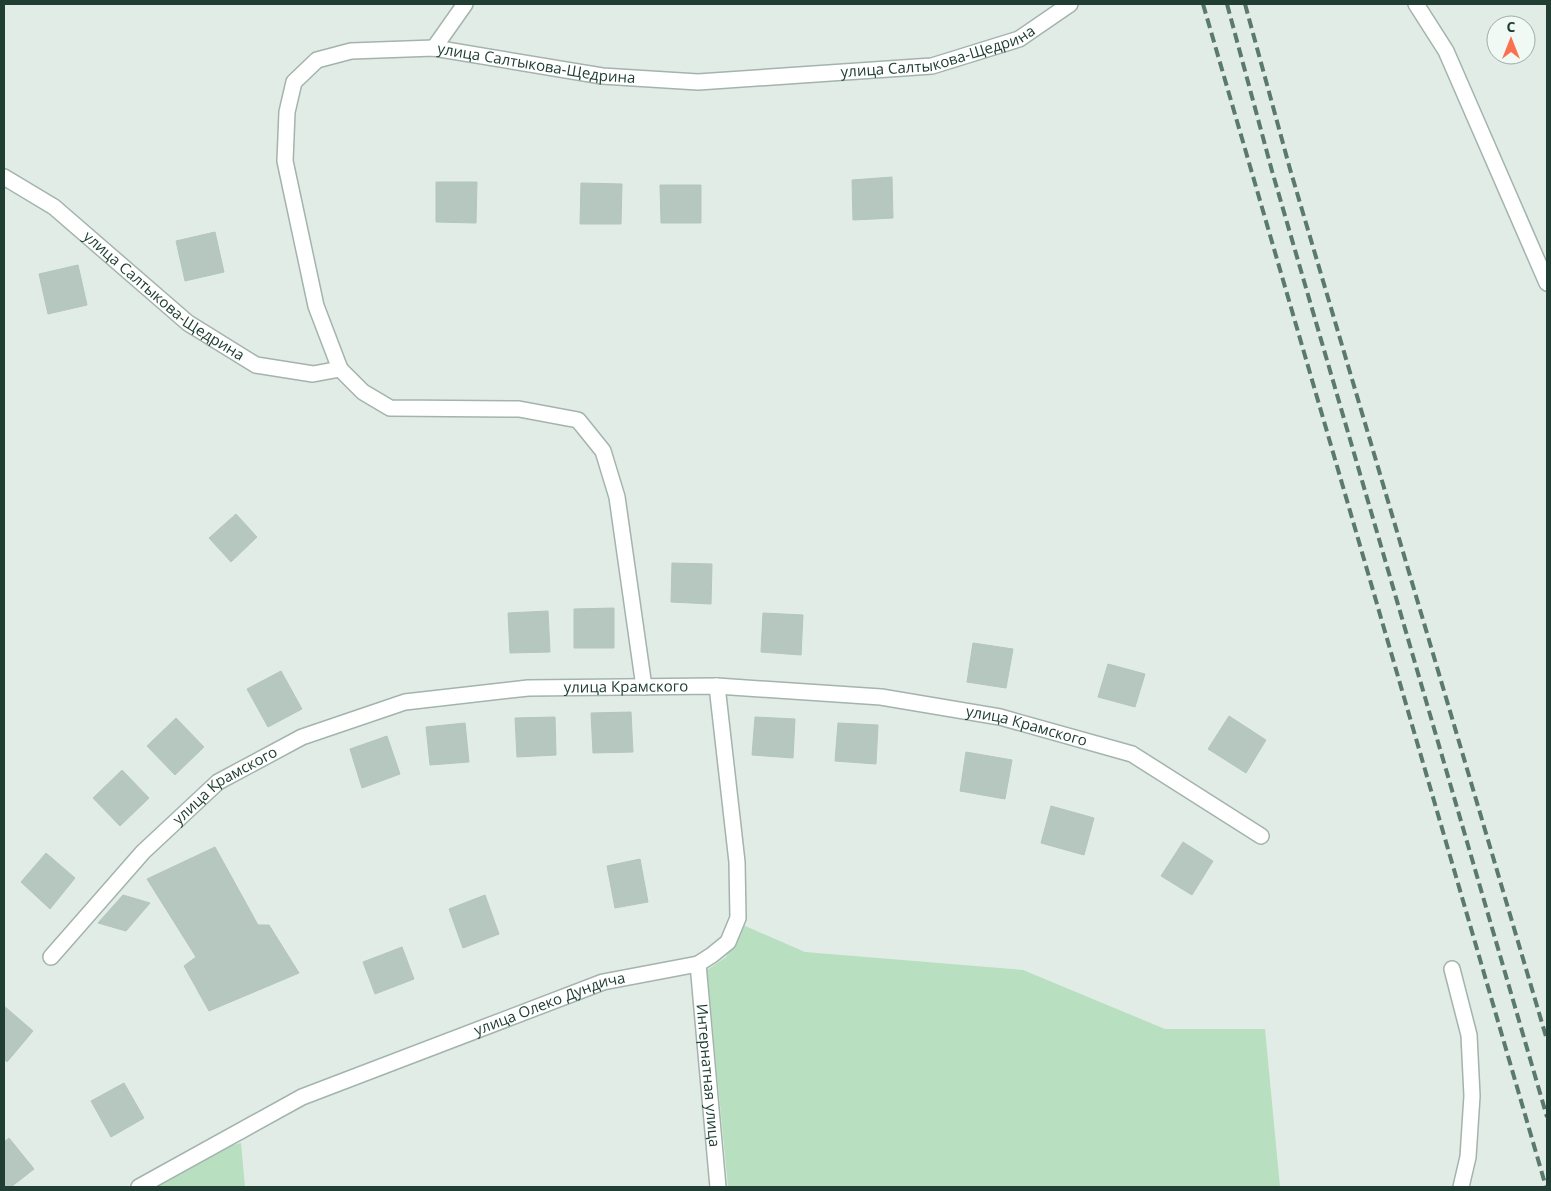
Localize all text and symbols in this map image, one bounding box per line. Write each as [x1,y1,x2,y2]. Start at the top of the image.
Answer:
north arrow [1486,15,1536,65]
text: С [1507,17,1516,36]
street label: улица Салтыкова-Щедрина [840,20,1039,81]
street label: улица Салтыкова-Щедрина [436,38,636,87]
street label: улица Салтыкова-Щедрина [80,226,249,365]
street label: улица Крамского [564,675,688,697]
street label: улица Крамского [965,700,1090,750]
street label: улица Крамского [168,741,280,828]
street label: улица Олеко Дундича [471,967,627,1039]
street label: Интернатная улица [693,1003,725,1148]

